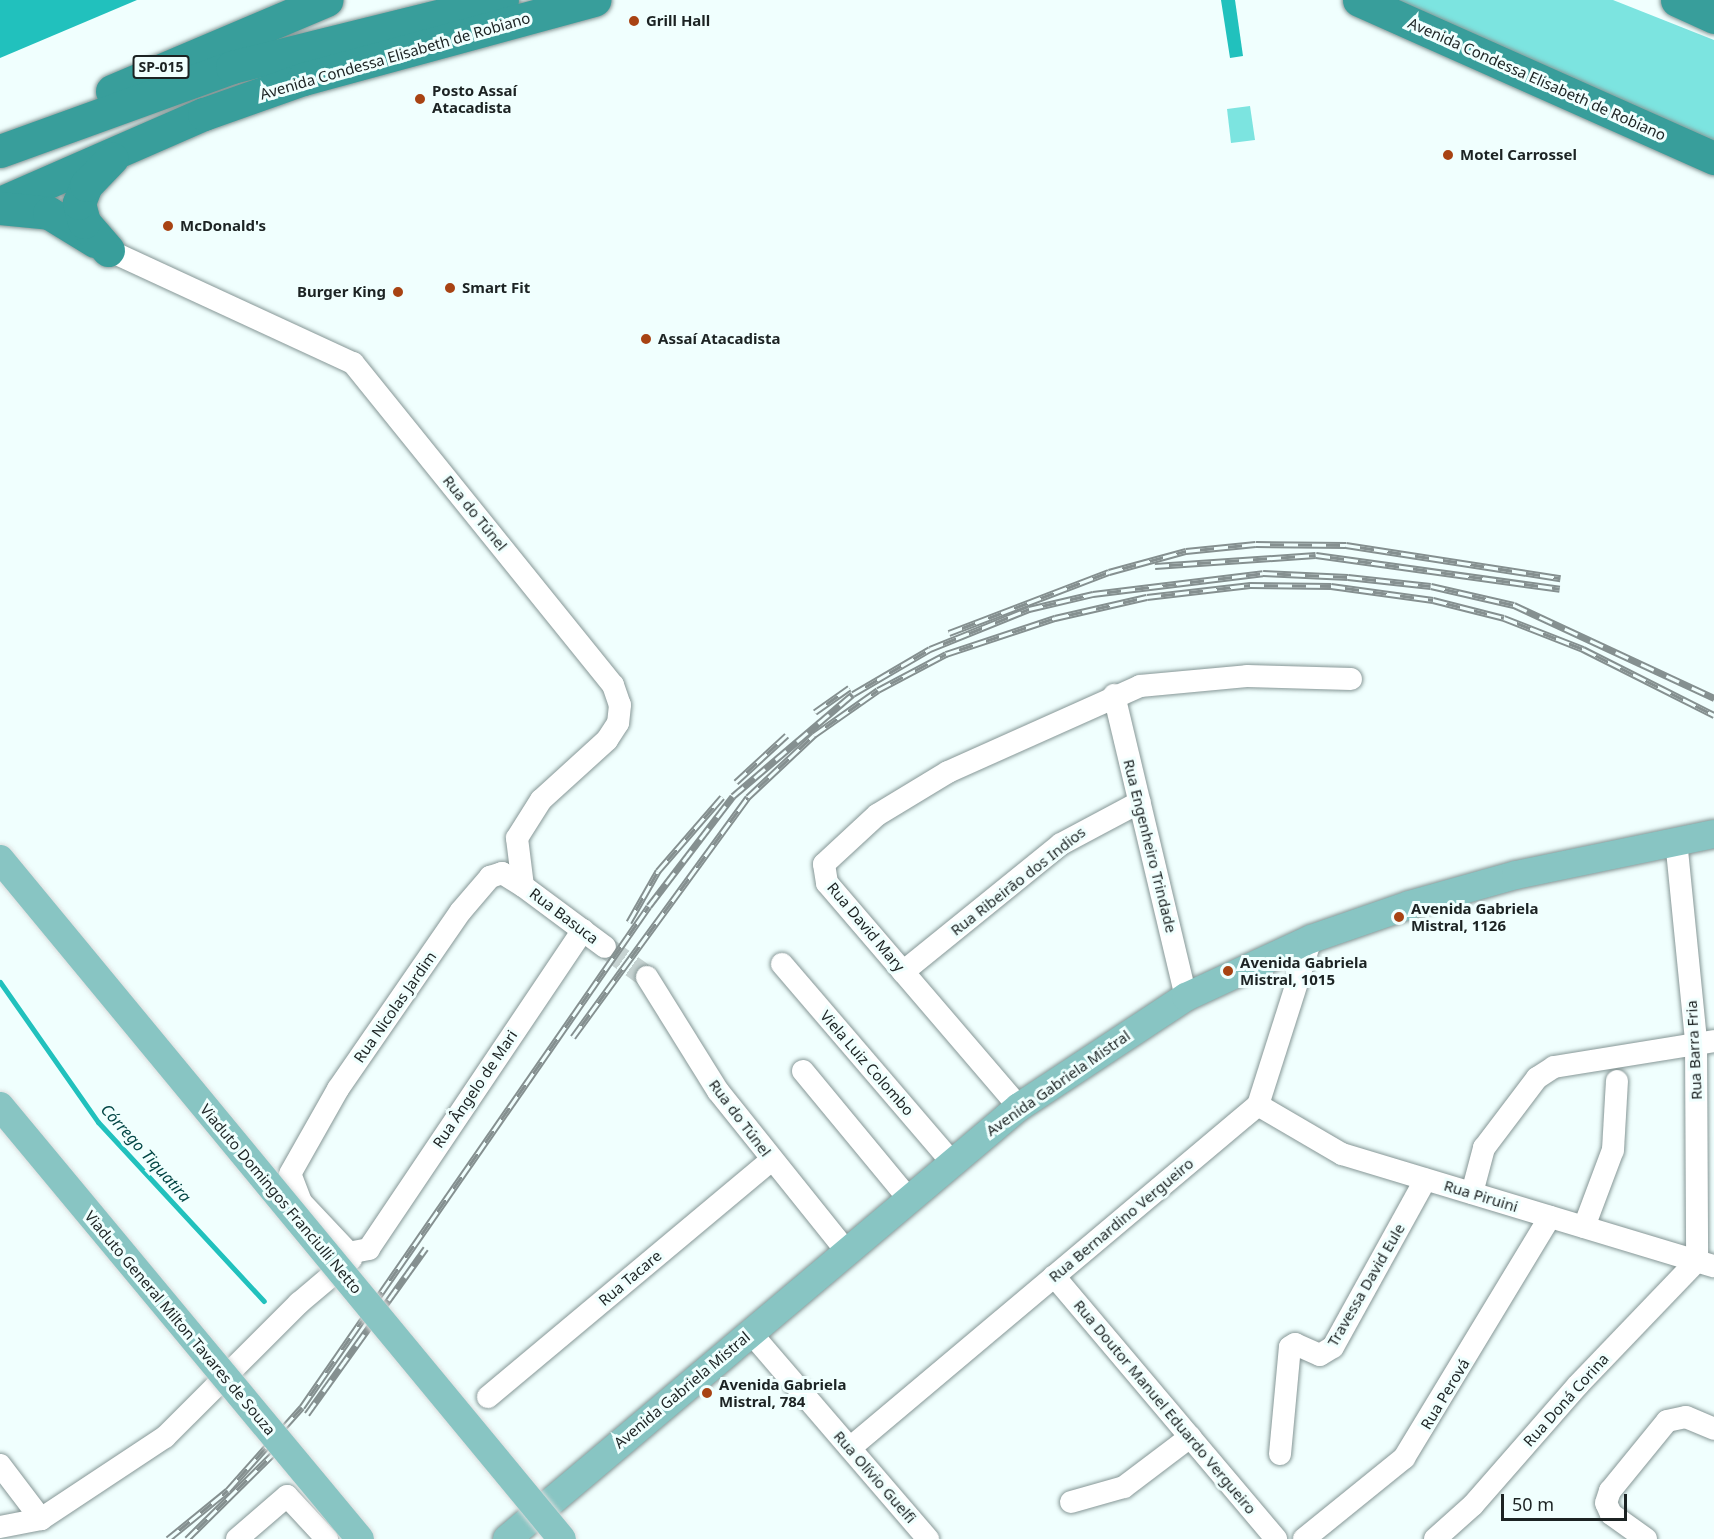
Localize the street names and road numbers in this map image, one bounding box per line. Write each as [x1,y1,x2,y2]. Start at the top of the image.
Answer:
street label: Avenida Condessa Elisabeth de Robiano [258,9,532,103]
street label: Avenida Condessa Elisabeth de Robiano [1405,14,1669,144]
road number: SP-015 [132,56,190,78]
street label: Rua do Túnel [439,472,511,554]
street label: Rua Engenheiro Trindade [1120,757,1180,935]
street label: Rua Ribeirão dos Indios [947,823,1089,939]
street label: Rua David Mary [824,879,908,975]
street label: Rua Basuca [526,884,602,948]
street label: Rua Nicolas Jardim [350,948,440,1066]
street label: Rua Barra Fria [1682,1000,1706,1100]
street label: Viela Luiz Colombo [816,1007,918,1119]
street label: Avenida Gabriela Mistral [982,1026,1134,1140]
street label: Rua Ângelo de Mari [429,1027,521,1151]
street label: Rua do Túnel [705,1076,775,1160]
street label: Viaduto Domingos Franciulli Netto [196,1101,366,1297]
street label: Rua Bernardino Vergueiro [1045,1154,1197,1286]
street label: Rua Piruini [1442,1176,1520,1216]
street label: Viaduto General Milton Tavares de Souza [81,1207,279,1439]
street label: Travessa David Eule [1324,1220,1408,1350]
street label: Rua Tacare [595,1247,665,1309]
street label: Rua Doutor Manuel Eduardo Vergueiro [1070,1296,1260,1518]
street label: Avenida Gabriela Mistral [610,1328,754,1452]
street label: Rua Doná Corina [1520,1350,1612,1450]
street label: Rua Perová [1417,1355,1473,1433]
street label: Rua Olívio Guelfi [830,1427,920,1527]

